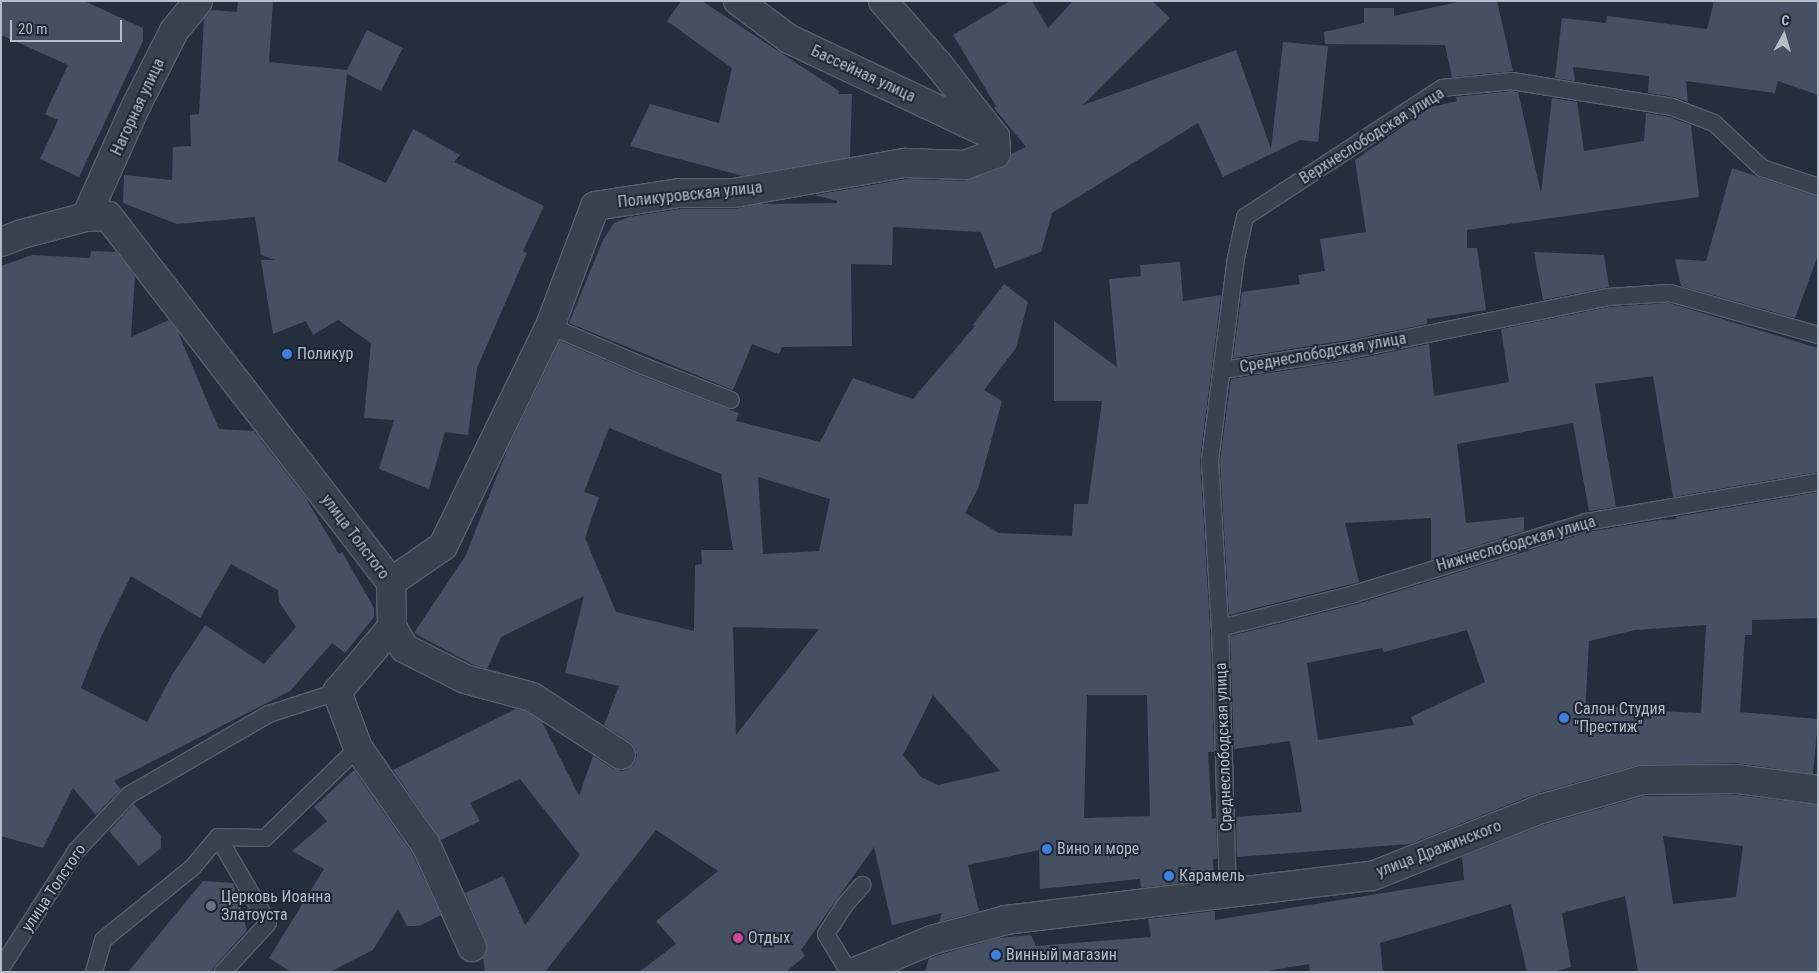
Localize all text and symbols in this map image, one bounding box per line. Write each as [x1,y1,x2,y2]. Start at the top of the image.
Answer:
scale bar [12,10,125,42]
north arrow [1759,10,1809,60]
text: С [1781,12,1790,28]
text: 20 m [18,20,48,38]
street label: Бассейная улица [808,41,918,107]
street label: Нагорная улица [107,55,169,159]
street label: Верхнеслободская улица [1296,84,1448,188]
street label: Поликуровская улица [617,178,763,212]
street label: Среднеслободская улица [1238,329,1408,377]
place label: Поликур [297,344,353,364]
marker: Поликур [281,348,293,360]
street label: улица Толстого [317,491,393,583]
street label: Нижнеслободская улица [1434,512,1598,576]
street label: Среднеслободская улица [1211,662,1237,832]
place label: Салон Студия "Престиж" [1574,699,1665,737]
marker: Салон Студия "Престиж" [1558,712,1570,724]
street label: улица Дражинского [1374,816,1504,882]
place label: Вино и море [1057,839,1139,859]
street label: улица Толстого [18,840,90,936]
marker: Вино и море [1041,843,1053,855]
place label: Карамель [1179,866,1245,886]
marker: Карамель [1163,870,1175,882]
place label: Церковь Иоанна Златоуста [221,887,331,925]
marker: Церковь Иоанна Златоуста [205,900,217,912]
place label: Отдых [748,928,790,948]
marker: Отдых [732,932,744,944]
place label: Винный магазин [1006,945,1117,965]
marker: Винный магазин [990,949,1002,961]

